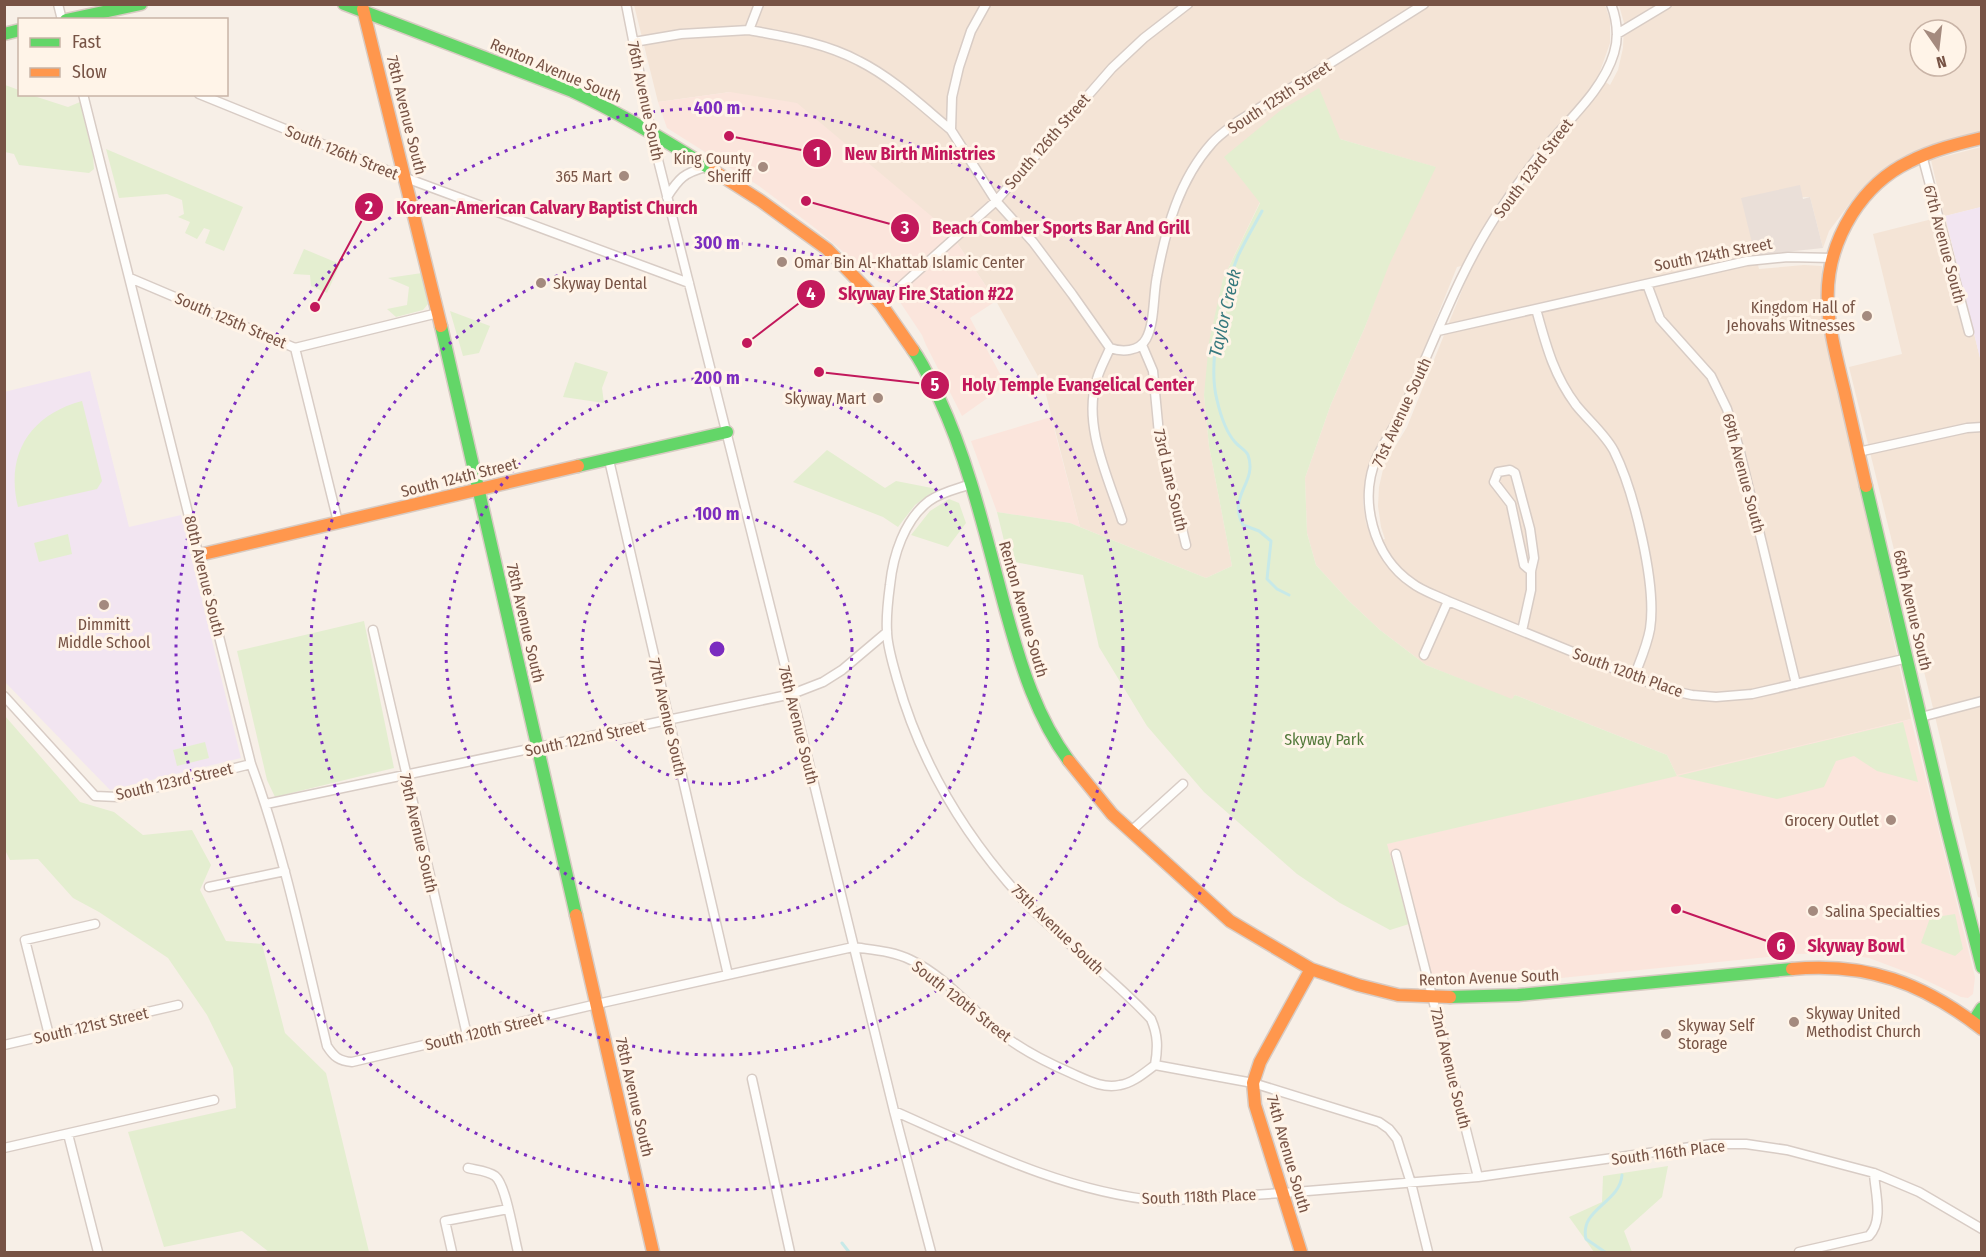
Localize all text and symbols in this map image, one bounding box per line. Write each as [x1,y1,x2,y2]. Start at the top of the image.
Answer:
legend [18,18,228,96]
north arrow [1908,18,1968,78]
text: Fast [72,31,101,53]
street label: Renton Avenue South [487,34,624,107]
street label: 76th Avenue South [624,40,667,163]
text: N [1935,52,1948,72]
street label: 78th Avenue South [383,54,430,177]
street label: South 125th Street [1224,57,1335,138]
text: Slow [72,61,107,83]
street label: South 126th Street [1001,89,1094,193]
text: 400 m [694,97,740,119]
street label: South 123rd Street [1490,114,1577,222]
street label: South 126th Street [283,121,402,184]
callout: New Birth Ministries [802,135,1007,171]
text: 1 [813,143,821,165]
text: New Birth Ministries [844,143,996,165]
place label: King County Sheriff [673,149,752,186]
marker: King County Sheriff [756,160,770,174]
place label: 365 Mart [556,167,613,186]
marker: 365 Mart [617,169,631,183]
street label: 67th Avenue South [1920,183,1969,305]
callout: Korean-American Calvary Baptist Church [354,189,709,225]
text: 2 [364,197,373,219]
text: Korean-American Calvary Baptist Church [396,197,698,219]
callout: Beach Comber Sports Bar And Grill [890,210,1202,246]
text: 3 [900,217,910,239]
text: Beach Comber Sports Bar And Grill [932,217,1190,239]
text: 300 m [693,232,740,254]
street label: South 124th Street [1653,234,1774,275]
place label: Omar Bin Al-Khattab Islamic Center [794,253,1025,272]
marker: Omar Bin Al-Khattab Islamic Center [775,255,789,269]
water label: Taylor Creek [1204,267,1246,359]
place label: Skyway Dental [553,274,647,293]
marker: Skyway Dental [534,276,548,290]
callout: Skyway Fire Station #22 [796,276,1025,312]
text: 4 [806,283,816,305]
text: Skyway Fire Station #22 [838,283,1014,305]
street label: South 125th Street [172,288,290,353]
place label: Kingdom Hall of Jehovahs Witnesses [1726,298,1856,335]
marker: Kingdom Hall of Jehovahs Witnesses [1860,309,1874,323]
street label: 71st Avenue South [1368,354,1435,470]
text: 200 m [693,367,740,389]
callout: Holy Temple Evangelical Center [920,367,1206,403]
text: 5 [931,374,940,396]
text: Holy Temple Evangelical Center [962,374,1194,396]
place label: Skyway Mart [785,389,867,408]
marker: Skyway Mart [871,391,885,405]
street label: 69th Avenue South [1718,411,1769,535]
street label: 73rd Lane South [1150,427,1192,533]
street label: South 124th Street [399,454,520,501]
text: 100 m [695,503,739,525]
street label: 80th Avenue South [180,514,229,639]
street label: Renton Avenue South [995,539,1052,679]
street label: 68th Avenue South [1889,548,1936,672]
street label: 78th Avenue South [503,562,548,685]
marker: Dimmitt Middle School [97,598,111,612]
place label: Dimmitt Middle School [58,615,150,652]
centre of rings [707,639,727,659]
street label: South 120th Place [1570,644,1686,701]
street label: 77th Avenue South [645,656,690,778]
street label: 76th Avenue South [775,664,822,786]
street label: South 122nd Street [523,716,648,761]
park label: Skyway Park [1284,730,1364,749]
street label: South 123rd Street [114,759,235,804]
street label: 79th Avenue South [396,772,441,895]
place label: Grocery Outlet [1785,811,1880,830]
marker: Grocery Outlet [1884,813,1898,827]
street label: 75th Avenue South [1007,880,1108,978]
place label: Salina Specialties [1825,902,1940,921]
marker: Salina Specialties [1806,904,1820,918]
callout: Skyway Bowl [1766,928,1917,964]
text: 6 [1776,935,1786,957]
text: Skyway Bowl [1807,935,1905,957]
street label: South 120th Street [908,957,1016,1046]
street label: Renton Avenue South [1418,966,1560,989]
street label: South 121st Street [32,1003,151,1048]
place label: Skyway United Methodist Church [1806,1004,1921,1041]
street label: 72nd Avenue South [1426,1005,1475,1131]
street label: South 120th Street [423,1008,546,1054]
marker: Skyway United Methodist Church [1787,1015,1801,1029]
place label: Skyway Self Storage [1678,1016,1755,1053]
marker: Skyway Self Storage [1659,1027,1673,1041]
street label: 78th Avenue South [612,1036,657,1159]
street label: 74th Avenue South [1263,1093,1314,1215]
street label: South 116th Place [1610,1136,1726,1169]
street label: South 118th Place [1141,1185,1257,1208]

